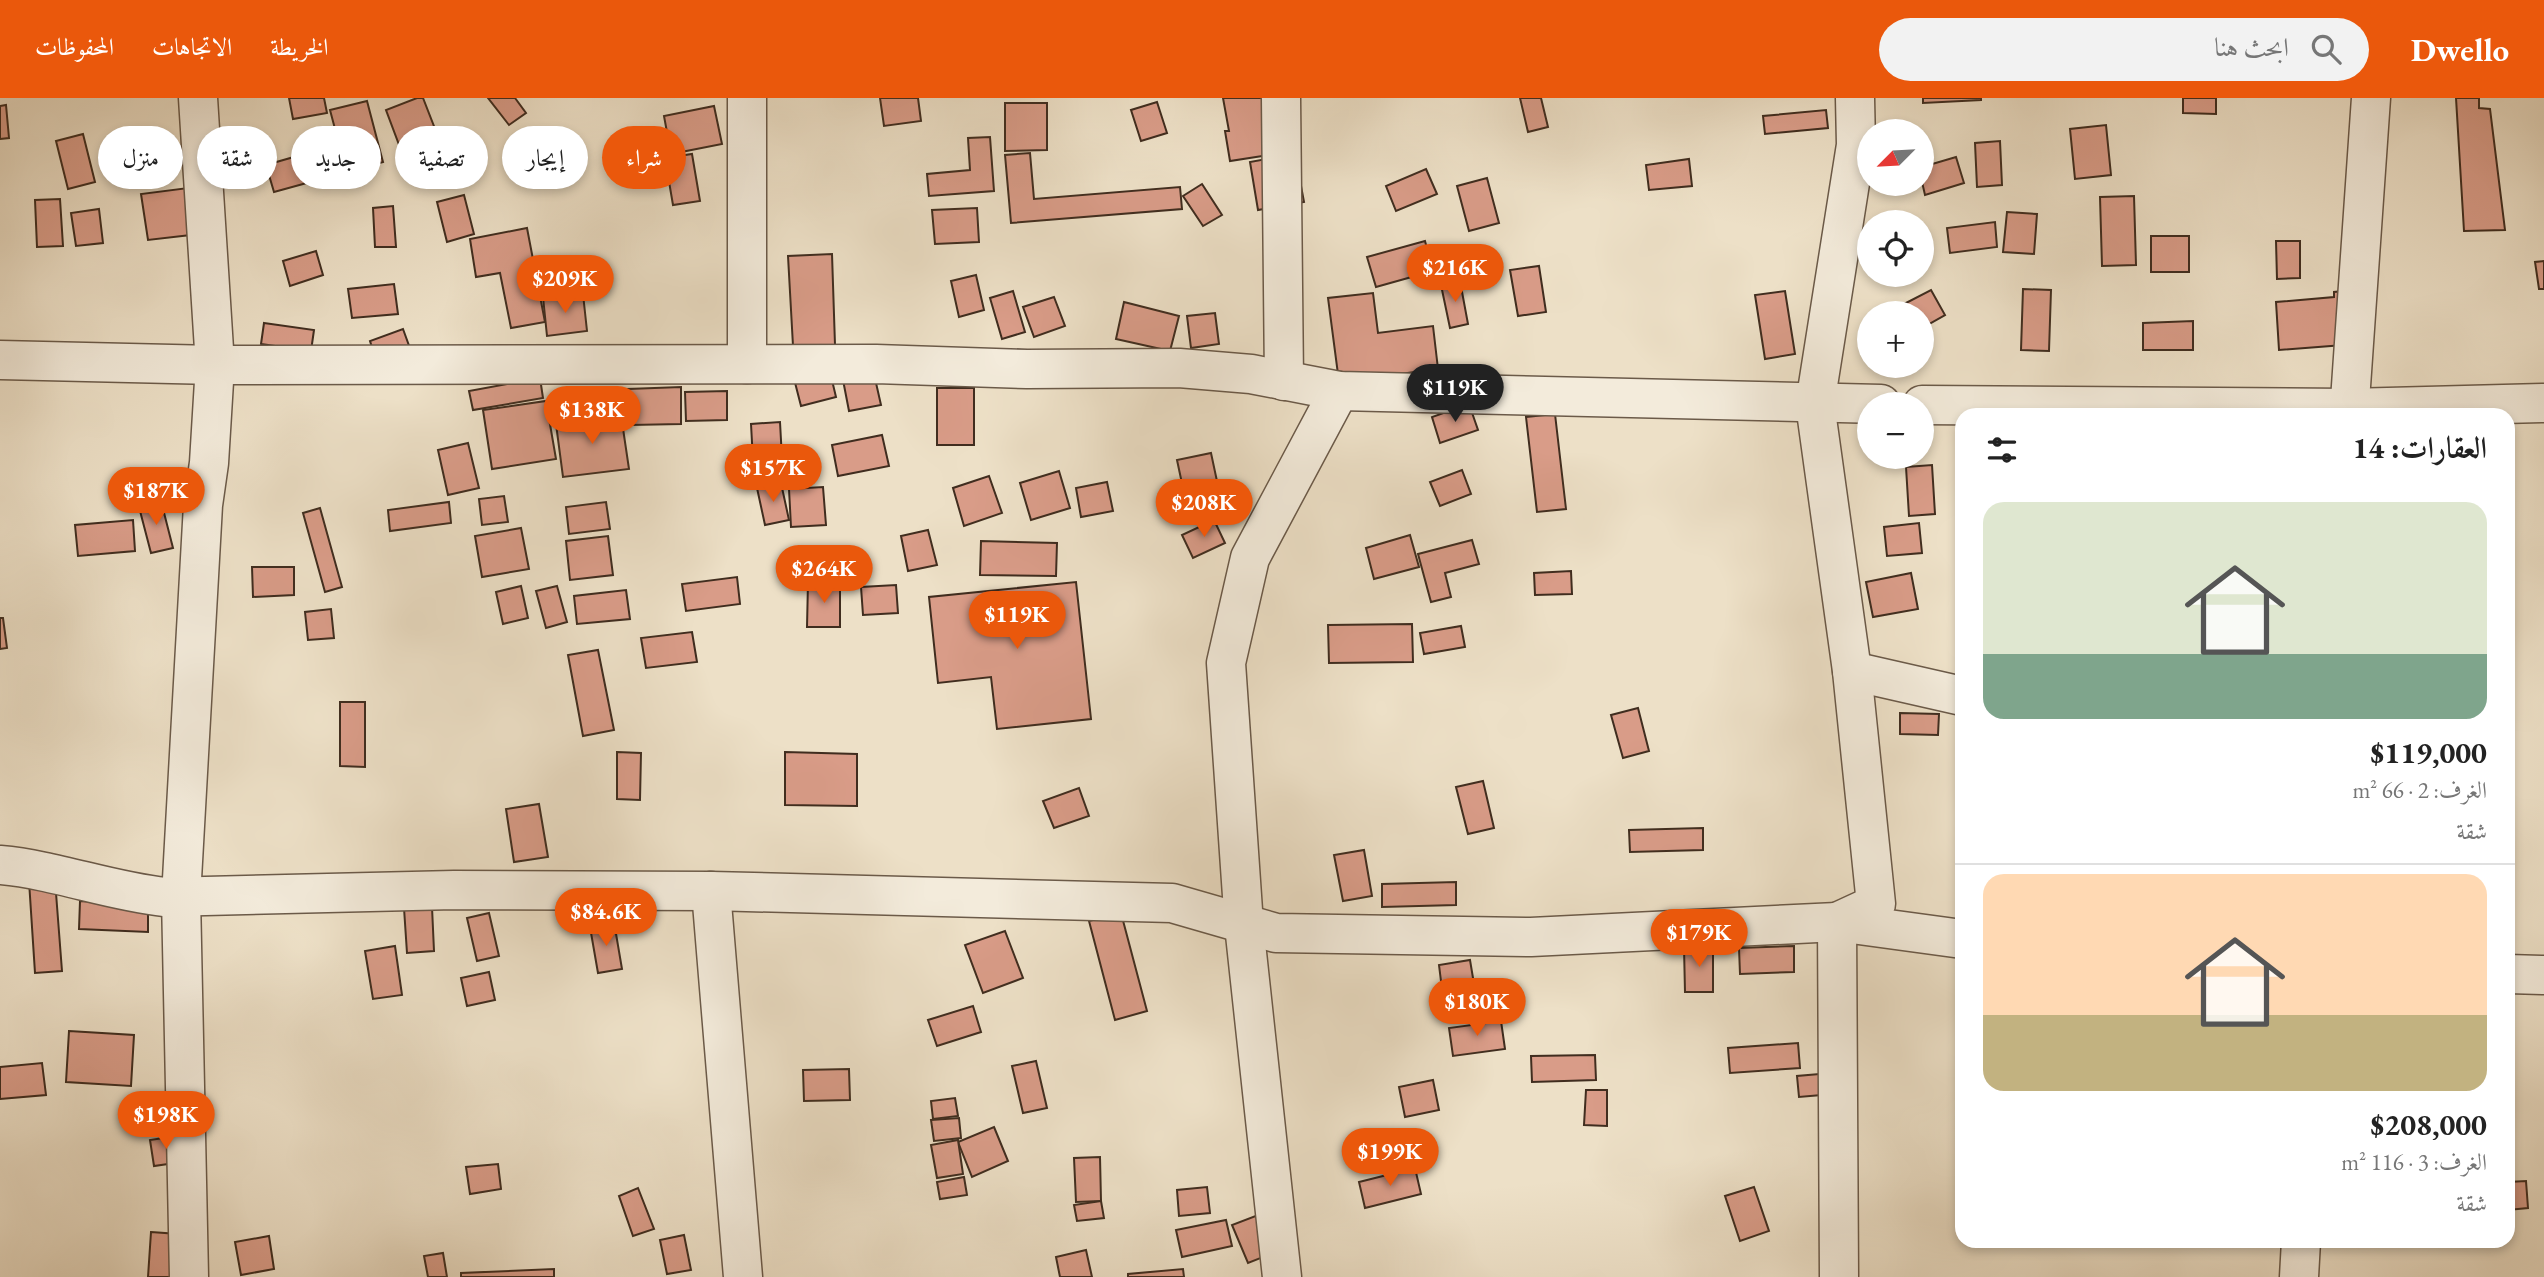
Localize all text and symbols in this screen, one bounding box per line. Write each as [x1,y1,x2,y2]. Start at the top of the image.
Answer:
search box [1879,18,2369,81]
text: Dwello [2411,28,2509,71]
text: ابحث هنا [2214,30,2289,64]
icon: search [2307,30,2345,68]
text: المحفوظات [35,31,114,62]
text: الاتجاهات [152,31,232,62]
text: الخريطة [270,31,329,62]
north arrow [1857,119,1934,196]
map controls [1857,119,1934,469]
chip: منزل [98,126,183,189]
chip: شقة [197,126,277,189]
chip: جديد [291,126,381,189]
chip: تصفية [395,126,488,189]
chip: إيجار [502,126,588,189]
chip: شراء [602,126,686,189]
button: locate [1857,210,1934,287]
pin: $216K [1406,244,1504,304]
text: $216K [1423,252,1487,282]
pin: $209K [516,256,614,315]
text: $209K [533,263,597,293]
button: + [1857,301,1934,378]
pin: $119K [1406,364,1504,424]
text: $119K [1423,372,1487,402]
pin: $138K [543,386,641,446]
button: − [1857,392,1934,469]
text: $138K [560,394,624,424]
text: العقارات: 14 [2352,428,2487,467]
icon: filters [1983,431,2021,469]
pin: $157K [724,444,822,504]
text: $157K [741,452,805,482]
pin: $187K [107,468,205,527]
text: $187K [124,475,188,505]
pin: $208K [1155,480,1253,539]
text: $208K [1172,487,1236,517]
pin: $264K [775,546,873,605]
icon: home [2172,547,2298,673]
text: $264K [792,553,856,583]
pin: $119K [968,592,1066,651]
text: $119K [985,599,1049,629]
text: $119,000 [2371,733,2487,772]
text: الغرف: 2 · 66 m² [2352,775,2487,805]
text: شقة [2457,816,2487,846]
pin: $84.6K [549,888,663,948]
text: $84.6K [571,896,641,926]
pin: $179K [1650,910,1748,969]
text: $179K [1667,917,1731,947]
icon: home [2172,919,2298,1045]
pin: $180K [1428,978,1526,1038]
text: $180K [1445,986,1509,1016]
pin: $198K [117,1091,215,1151]
text: $198K [134,1099,198,1129]
text: $208,000 [2371,1105,2487,1144]
pin: $199K [1341,1128,1439,1188]
text: $199K [1358,1136,1422,1166]
text: الغرف: 3 · 116 m² [2341,1147,2487,1177]
text: شقة [2457,1188,2487,1218]

